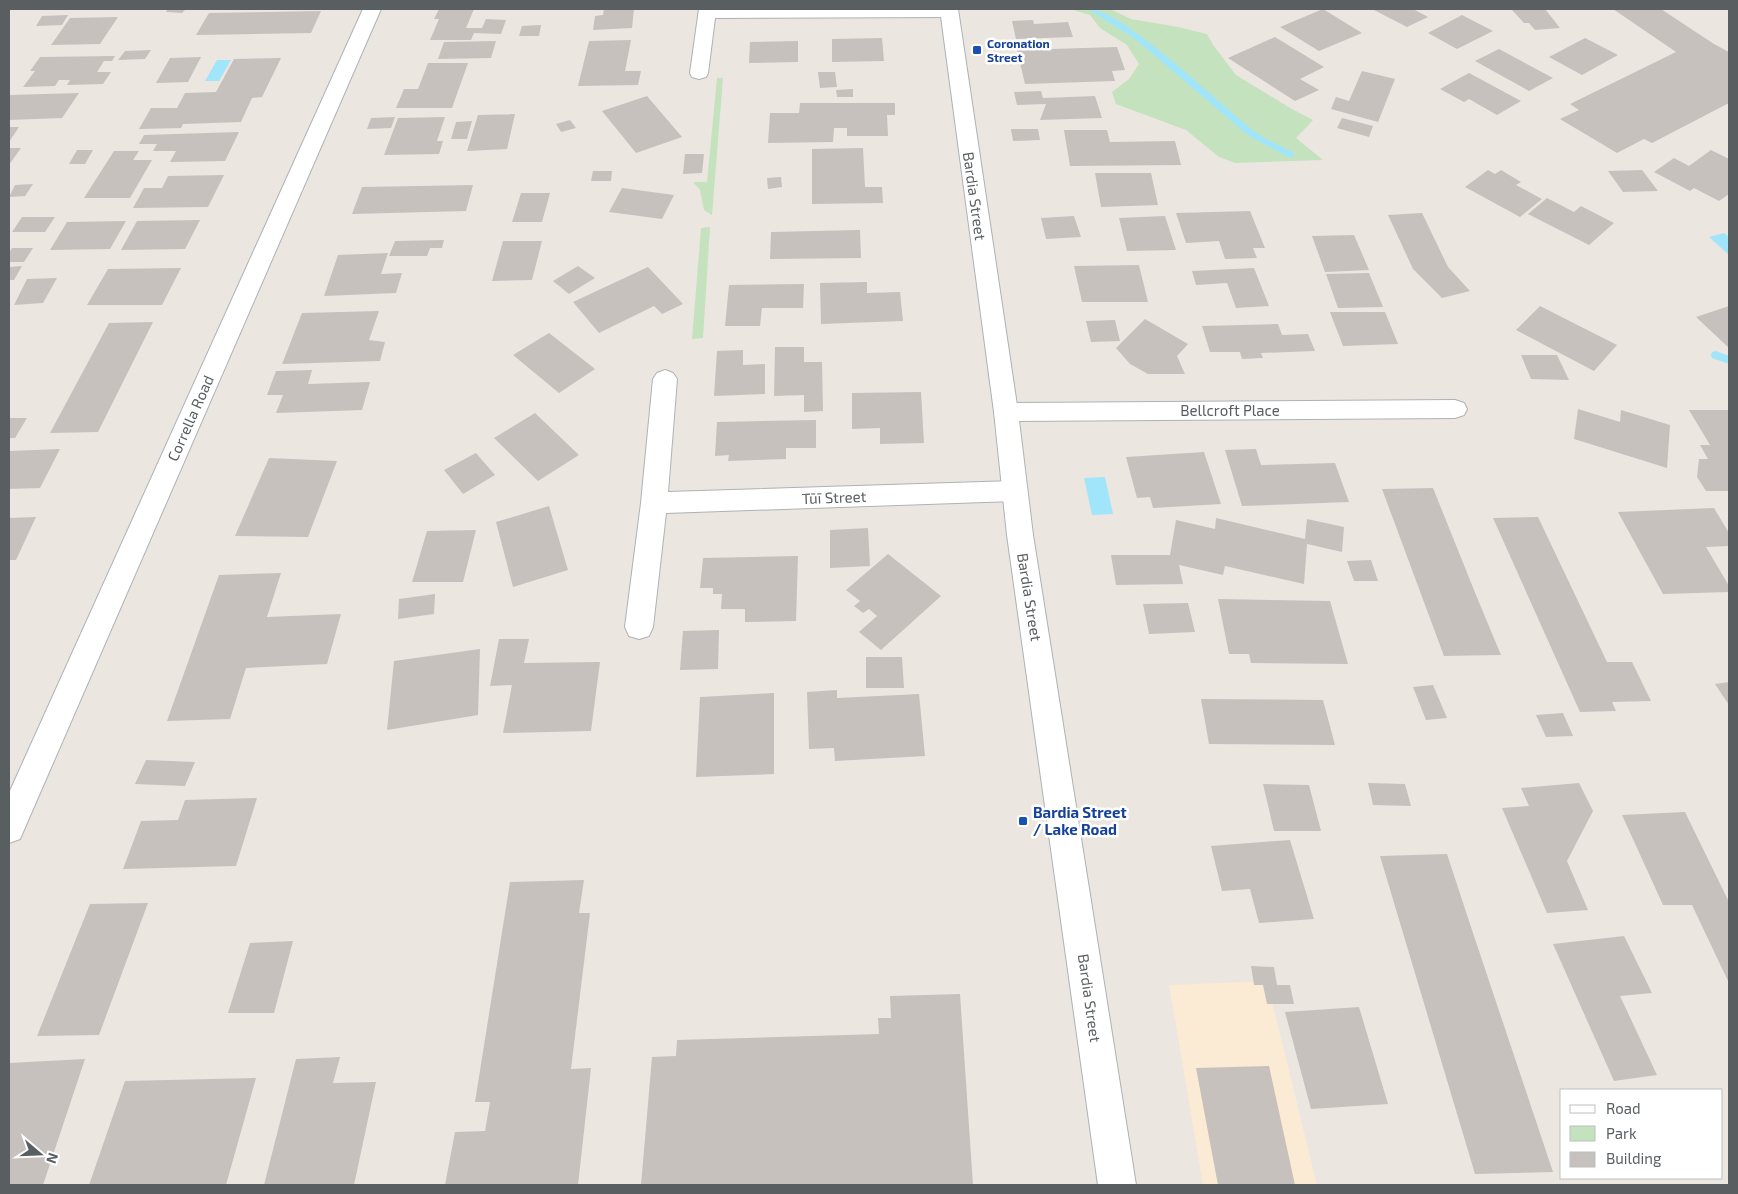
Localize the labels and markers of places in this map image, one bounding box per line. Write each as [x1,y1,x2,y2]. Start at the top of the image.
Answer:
place label: Coronation Street [987,36,1050,64]
marker: Coronation Street [971,44,983,56]
place label: Bardia Street / Lake Road [1033,803,1127,838]
marker: Bardia Street / Lake Road [1017,815,1029,827]

